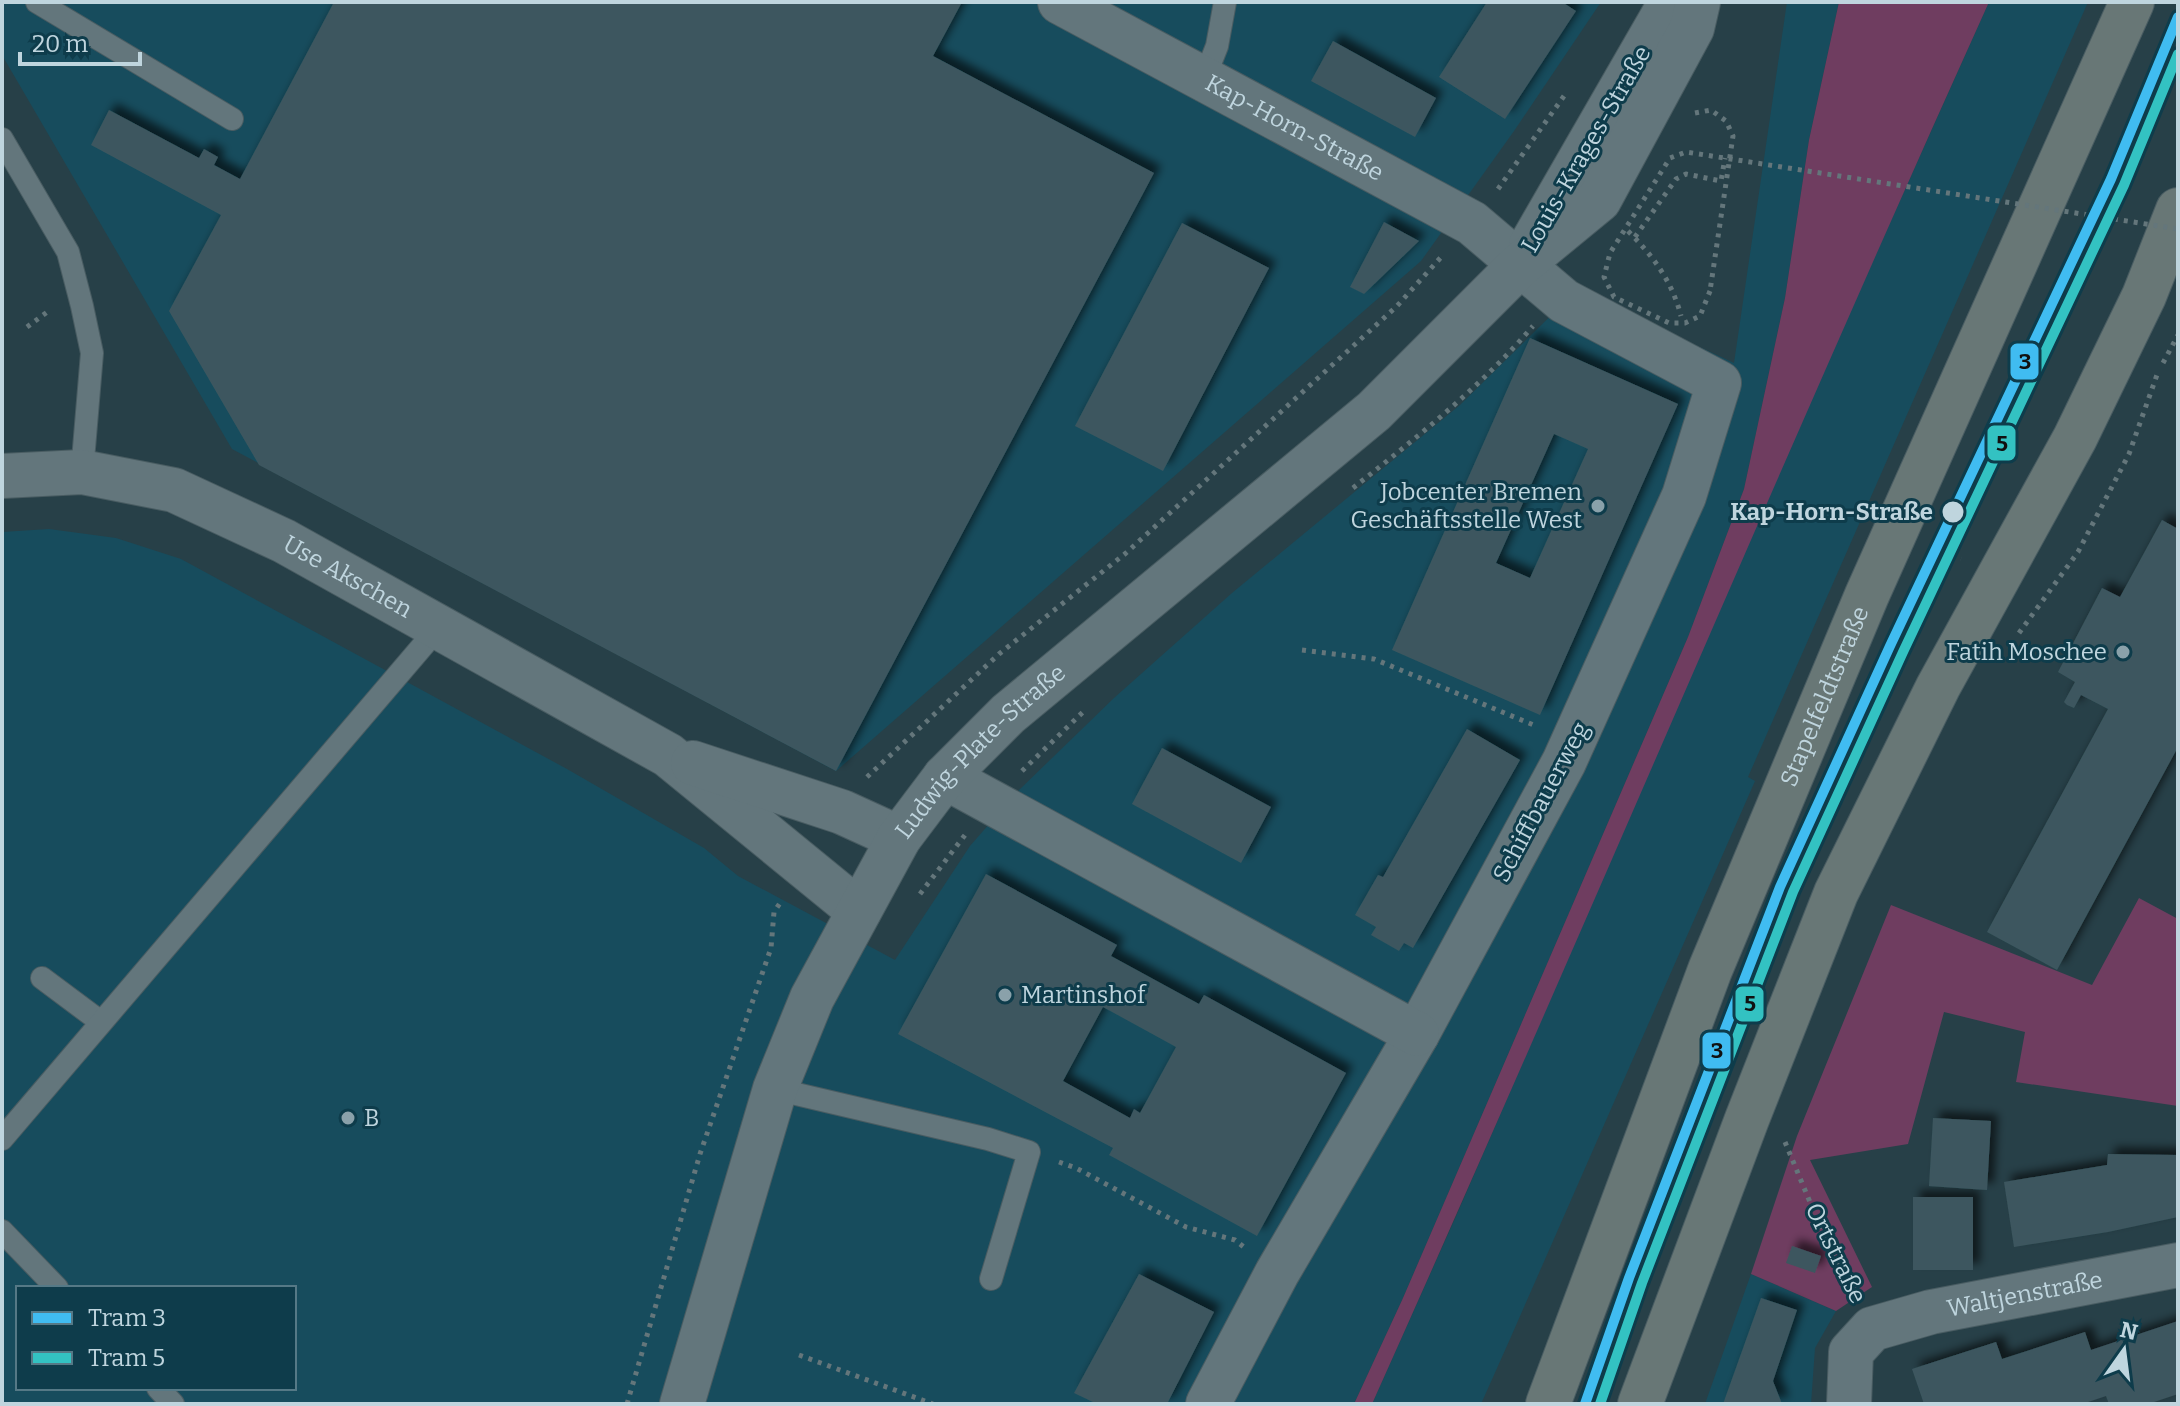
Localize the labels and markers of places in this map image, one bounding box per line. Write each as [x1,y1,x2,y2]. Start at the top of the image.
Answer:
place label: Jobcenter Bremen Geschäftsstelle West [1350,478,1582,534]
marker: Jobcenter Bremen Geschäftsstelle West [1589,497,1607,515]
place label: Kap-Horn-Straße [1730,498,1933,526]
marker: Kap-Horn-Straße [1940,499,1966,525]
place label: Fatih Moschee [1946,638,2107,666]
marker: Fatih Moschee [2114,643,2132,661]
place label: Martinshof [1021,981,1147,1009]
marker: Martinshof [996,986,1014,1004]
place label: B [364,1104,379,1132]
marker: B [339,1109,357,1127]

